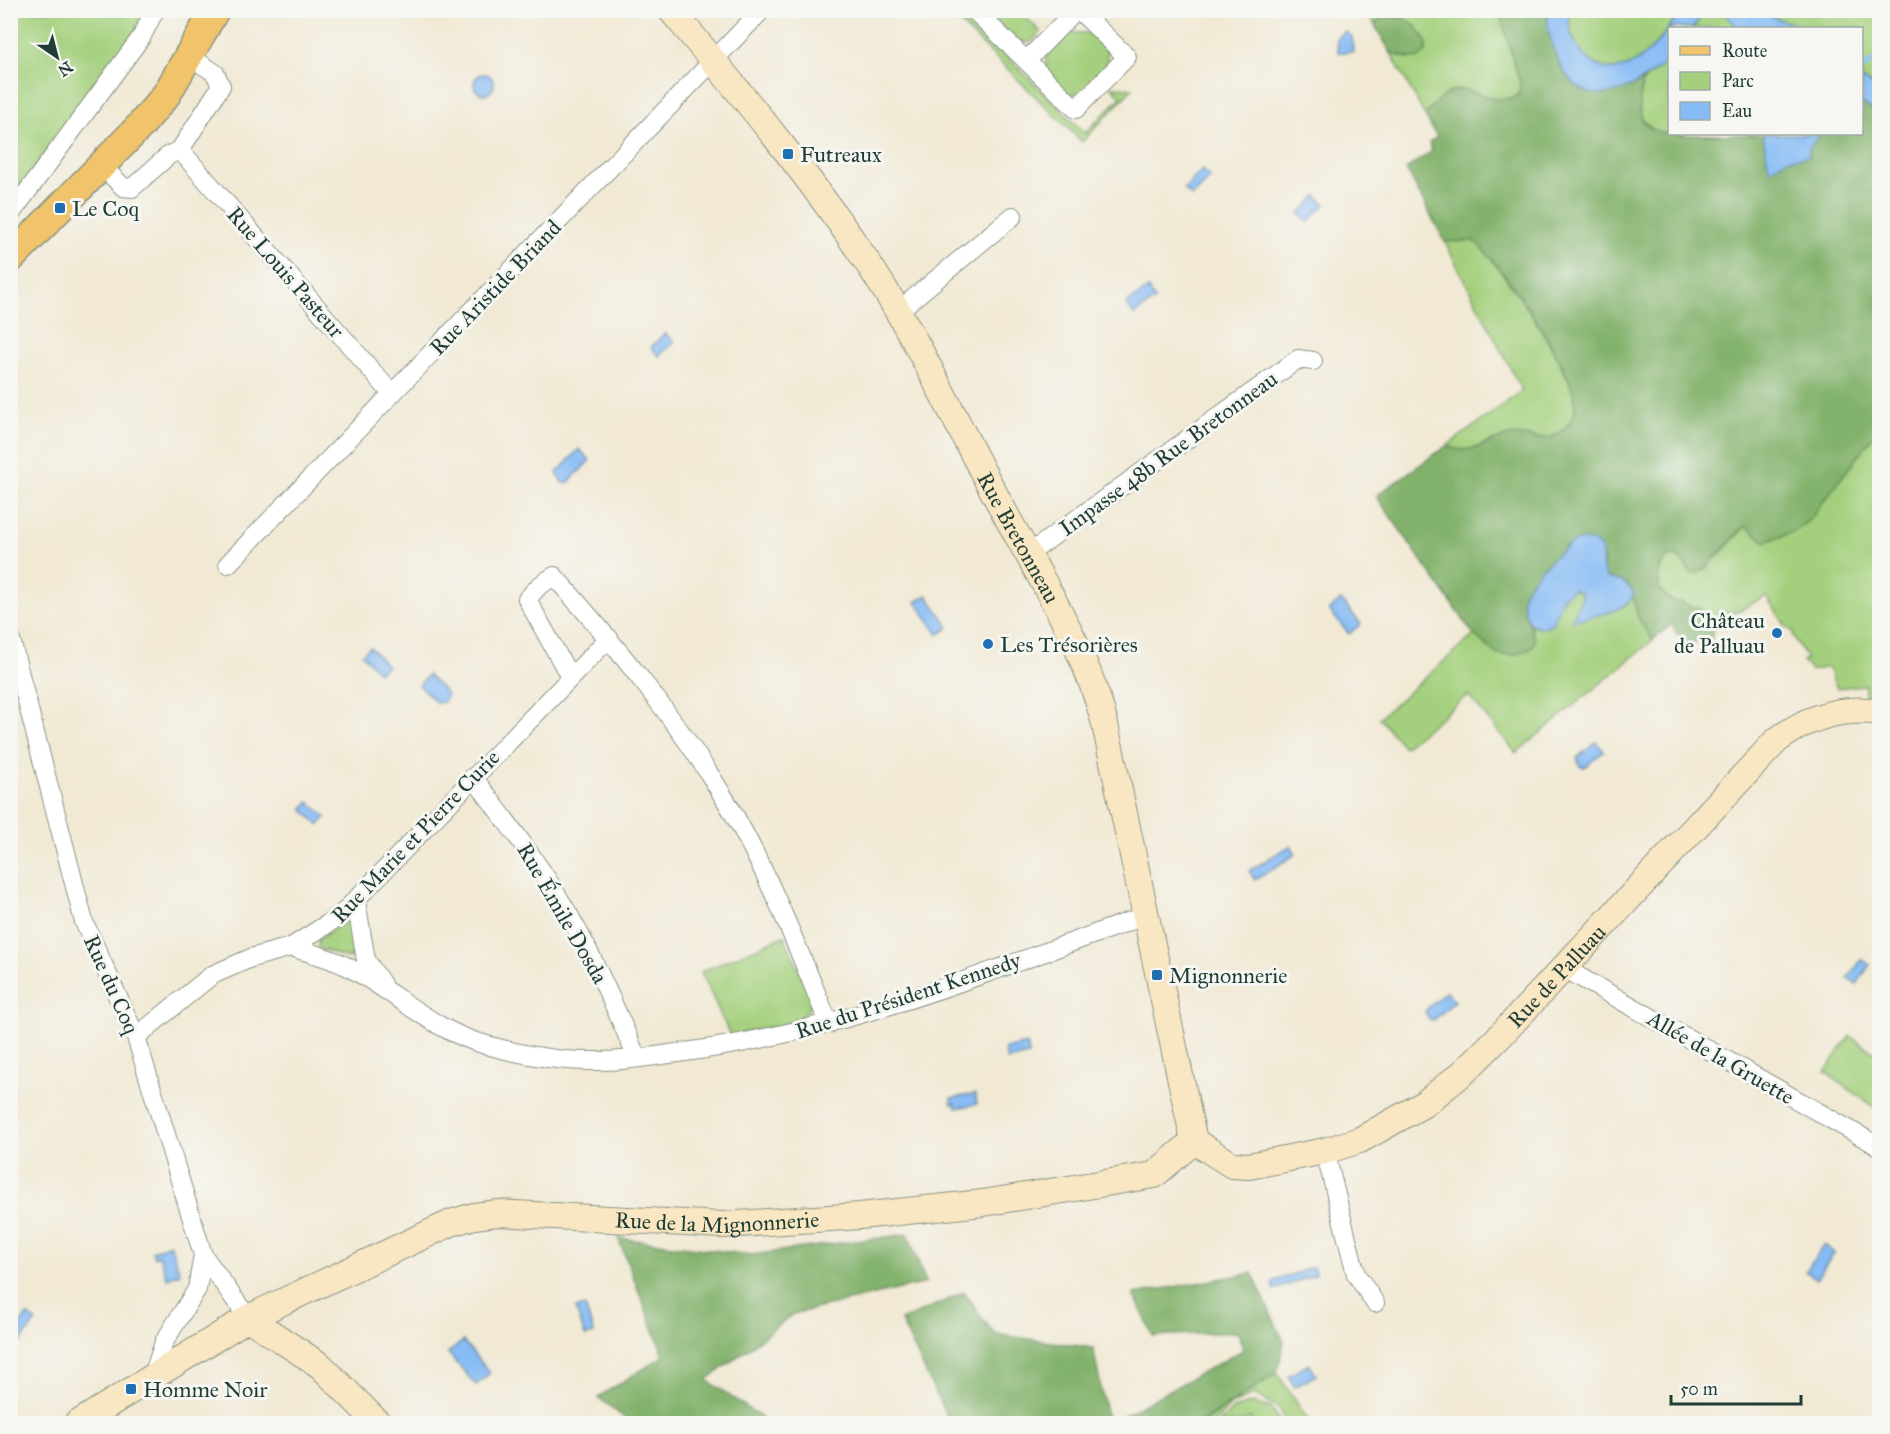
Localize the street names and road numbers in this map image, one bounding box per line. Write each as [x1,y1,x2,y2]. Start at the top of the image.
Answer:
street label: Rue Louis Pasteur [221,201,351,344]
street label: Rue Aristide Briand [424,214,567,361]
street label: Impasse 48b Rue Bretonneau [1054,365,1283,542]
street label: Rue Bretonneau [971,467,1066,608]
street label: Rue Marie et Pierre Curie [326,744,505,929]
street label: Rue Émile Dosda [511,838,614,989]
street label: Rue de Palluau [1502,919,1612,1034]
street label: Rue du Coq [78,931,145,1038]
street label: Rue du Président Kennedy [792,946,1025,1045]
street label: Allée de la Gruette [1642,1004,1799,1110]
street label: Rue de la Mignonnerie [614,1206,820,1239]

